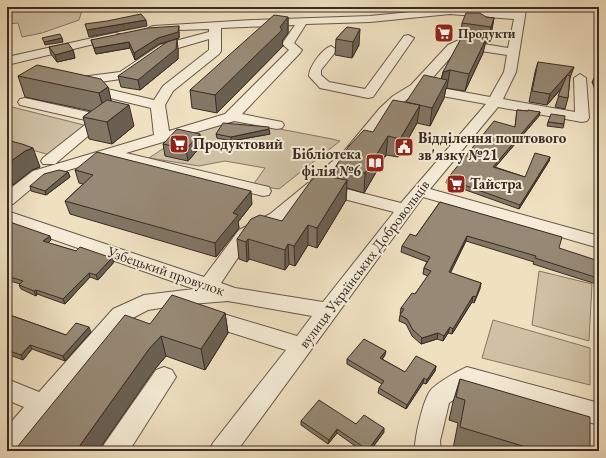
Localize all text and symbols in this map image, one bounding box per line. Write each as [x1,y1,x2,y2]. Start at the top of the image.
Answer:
supermarket icon: Продукти [433,22,455,44]
place label: Продукти [458,25,516,42]
place label: Відділення поштового зв'язку №21 [418,128,567,164]
supermarket icon: Продуктовий [168,133,190,155]
place label: Продуктовий [193,134,283,153]
public building icon: Відділення поштового зв'язку №21 [393,136,415,158]
place label: Бібліотека філія №6 [292,144,361,180]
library icon: Бібліотека філія №6 [364,152,386,174]
supermarket icon: Тайстра [445,173,467,195]
place label: Тайстра [470,174,522,193]
street label: вулиця Українських Добровольців [294,176,433,352]
street label: Узбецький провулок [104,241,227,300]

